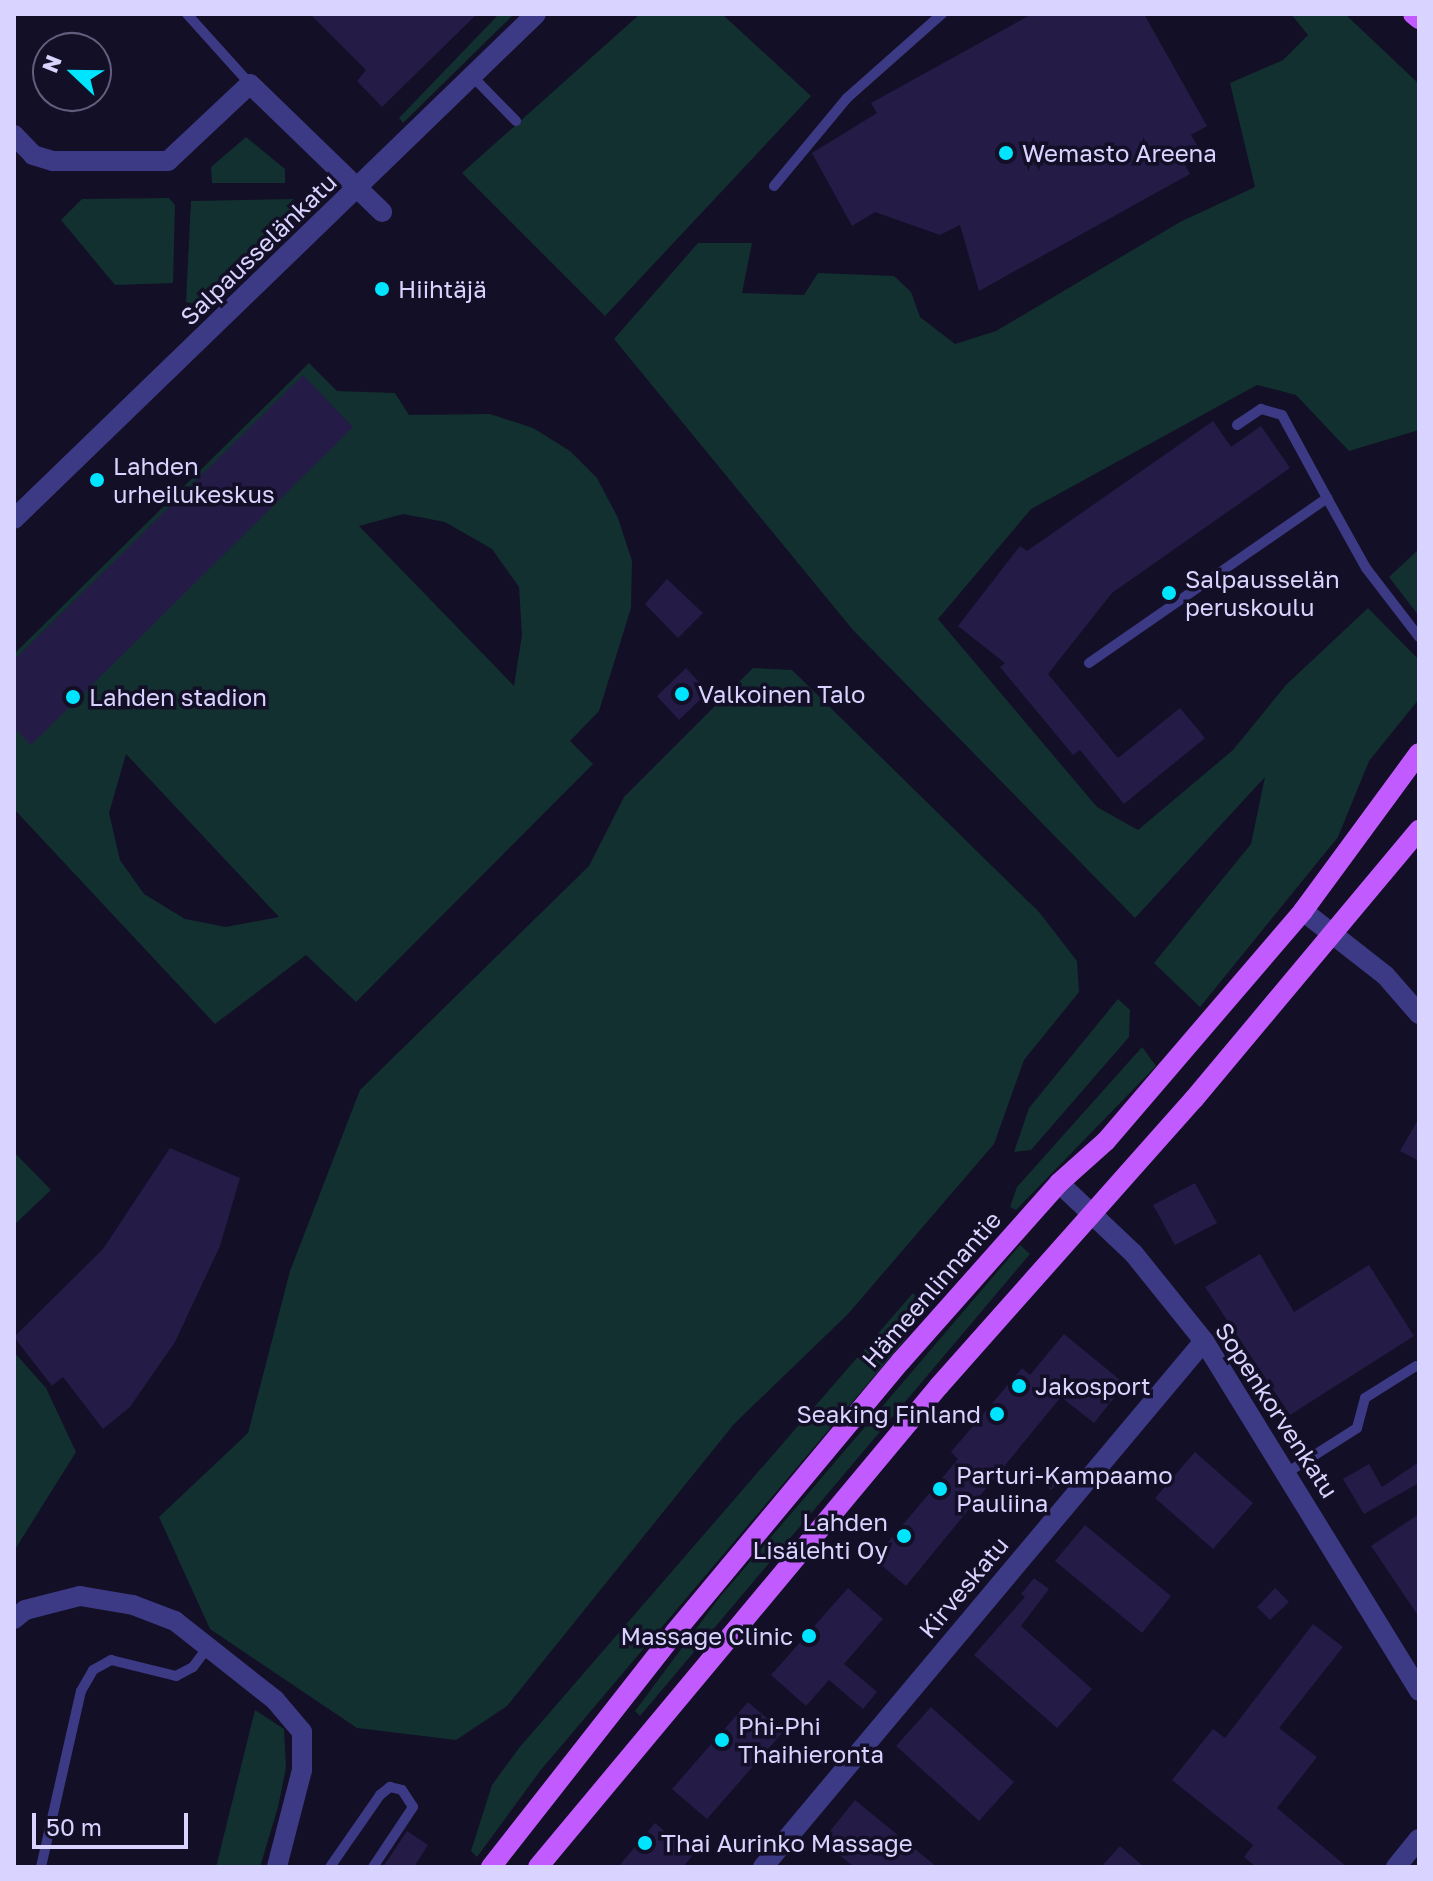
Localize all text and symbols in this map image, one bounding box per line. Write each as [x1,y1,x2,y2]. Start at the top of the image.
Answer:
north arrow [32,32,112,112]
text: N [35,51,67,76]
place label: Wemasto Areena [1022,139,1217,167]
marker: Wemasto Areena [997,144,1015,162]
street label: Salpausselänkatu [174,167,342,331]
place label: Hiihtäjä [398,275,487,303]
marker: Hiihtäjä [373,280,391,298]
place label: Lahden urheilukeskus [113,452,275,508]
marker: Lahden urheilukeskus [88,471,106,489]
place label: Salpausselän peruskoulu [1185,565,1340,621]
marker: Salpausselän peruskoulu [1160,584,1178,602]
place label: Valkoinen Talo [698,680,865,708]
place label: Lahden stadion [89,683,267,711]
marker: Valkoinen Talo [673,685,691,703]
marker: Lahden stadion [64,688,82,706]
street label: Hämeenlinnantie [855,1205,1007,1373]
street label: Sopenkorvenkatu [1210,1317,1344,1503]
place label: Jakosport [1035,1372,1151,1400]
marker: Jakosport [1010,1377,1028,1395]
place label: Seaking Finland [796,1400,981,1428]
marker: Seaking Finland [988,1405,1006,1423]
place label: Parturi-Kampaamo Pauliina [956,1461,1173,1517]
marker: Parturi-Kampaamo Pauliina [931,1480,949,1498]
place label: Lahden Lisälehti Oy [752,1508,888,1564]
marker: Lahden Lisälehti Oy [895,1527,913,1545]
street label: Kirveskatu [912,1530,1014,1644]
place label: Massage Clinic [620,1622,793,1650]
marker: Massage Clinic [800,1627,818,1645]
place label: Phi-Phi Thaihieronta [738,1712,884,1768]
marker: Phi-Phi Thaihieronta [713,1731,731,1749]
scale bar [36,1797,192,1847]
text: 50 m [46,1812,102,1841]
place label: Thai Aurinko Massage [661,1829,913,1857]
marker: Thai Aurinko Massage [636,1834,654,1852]

